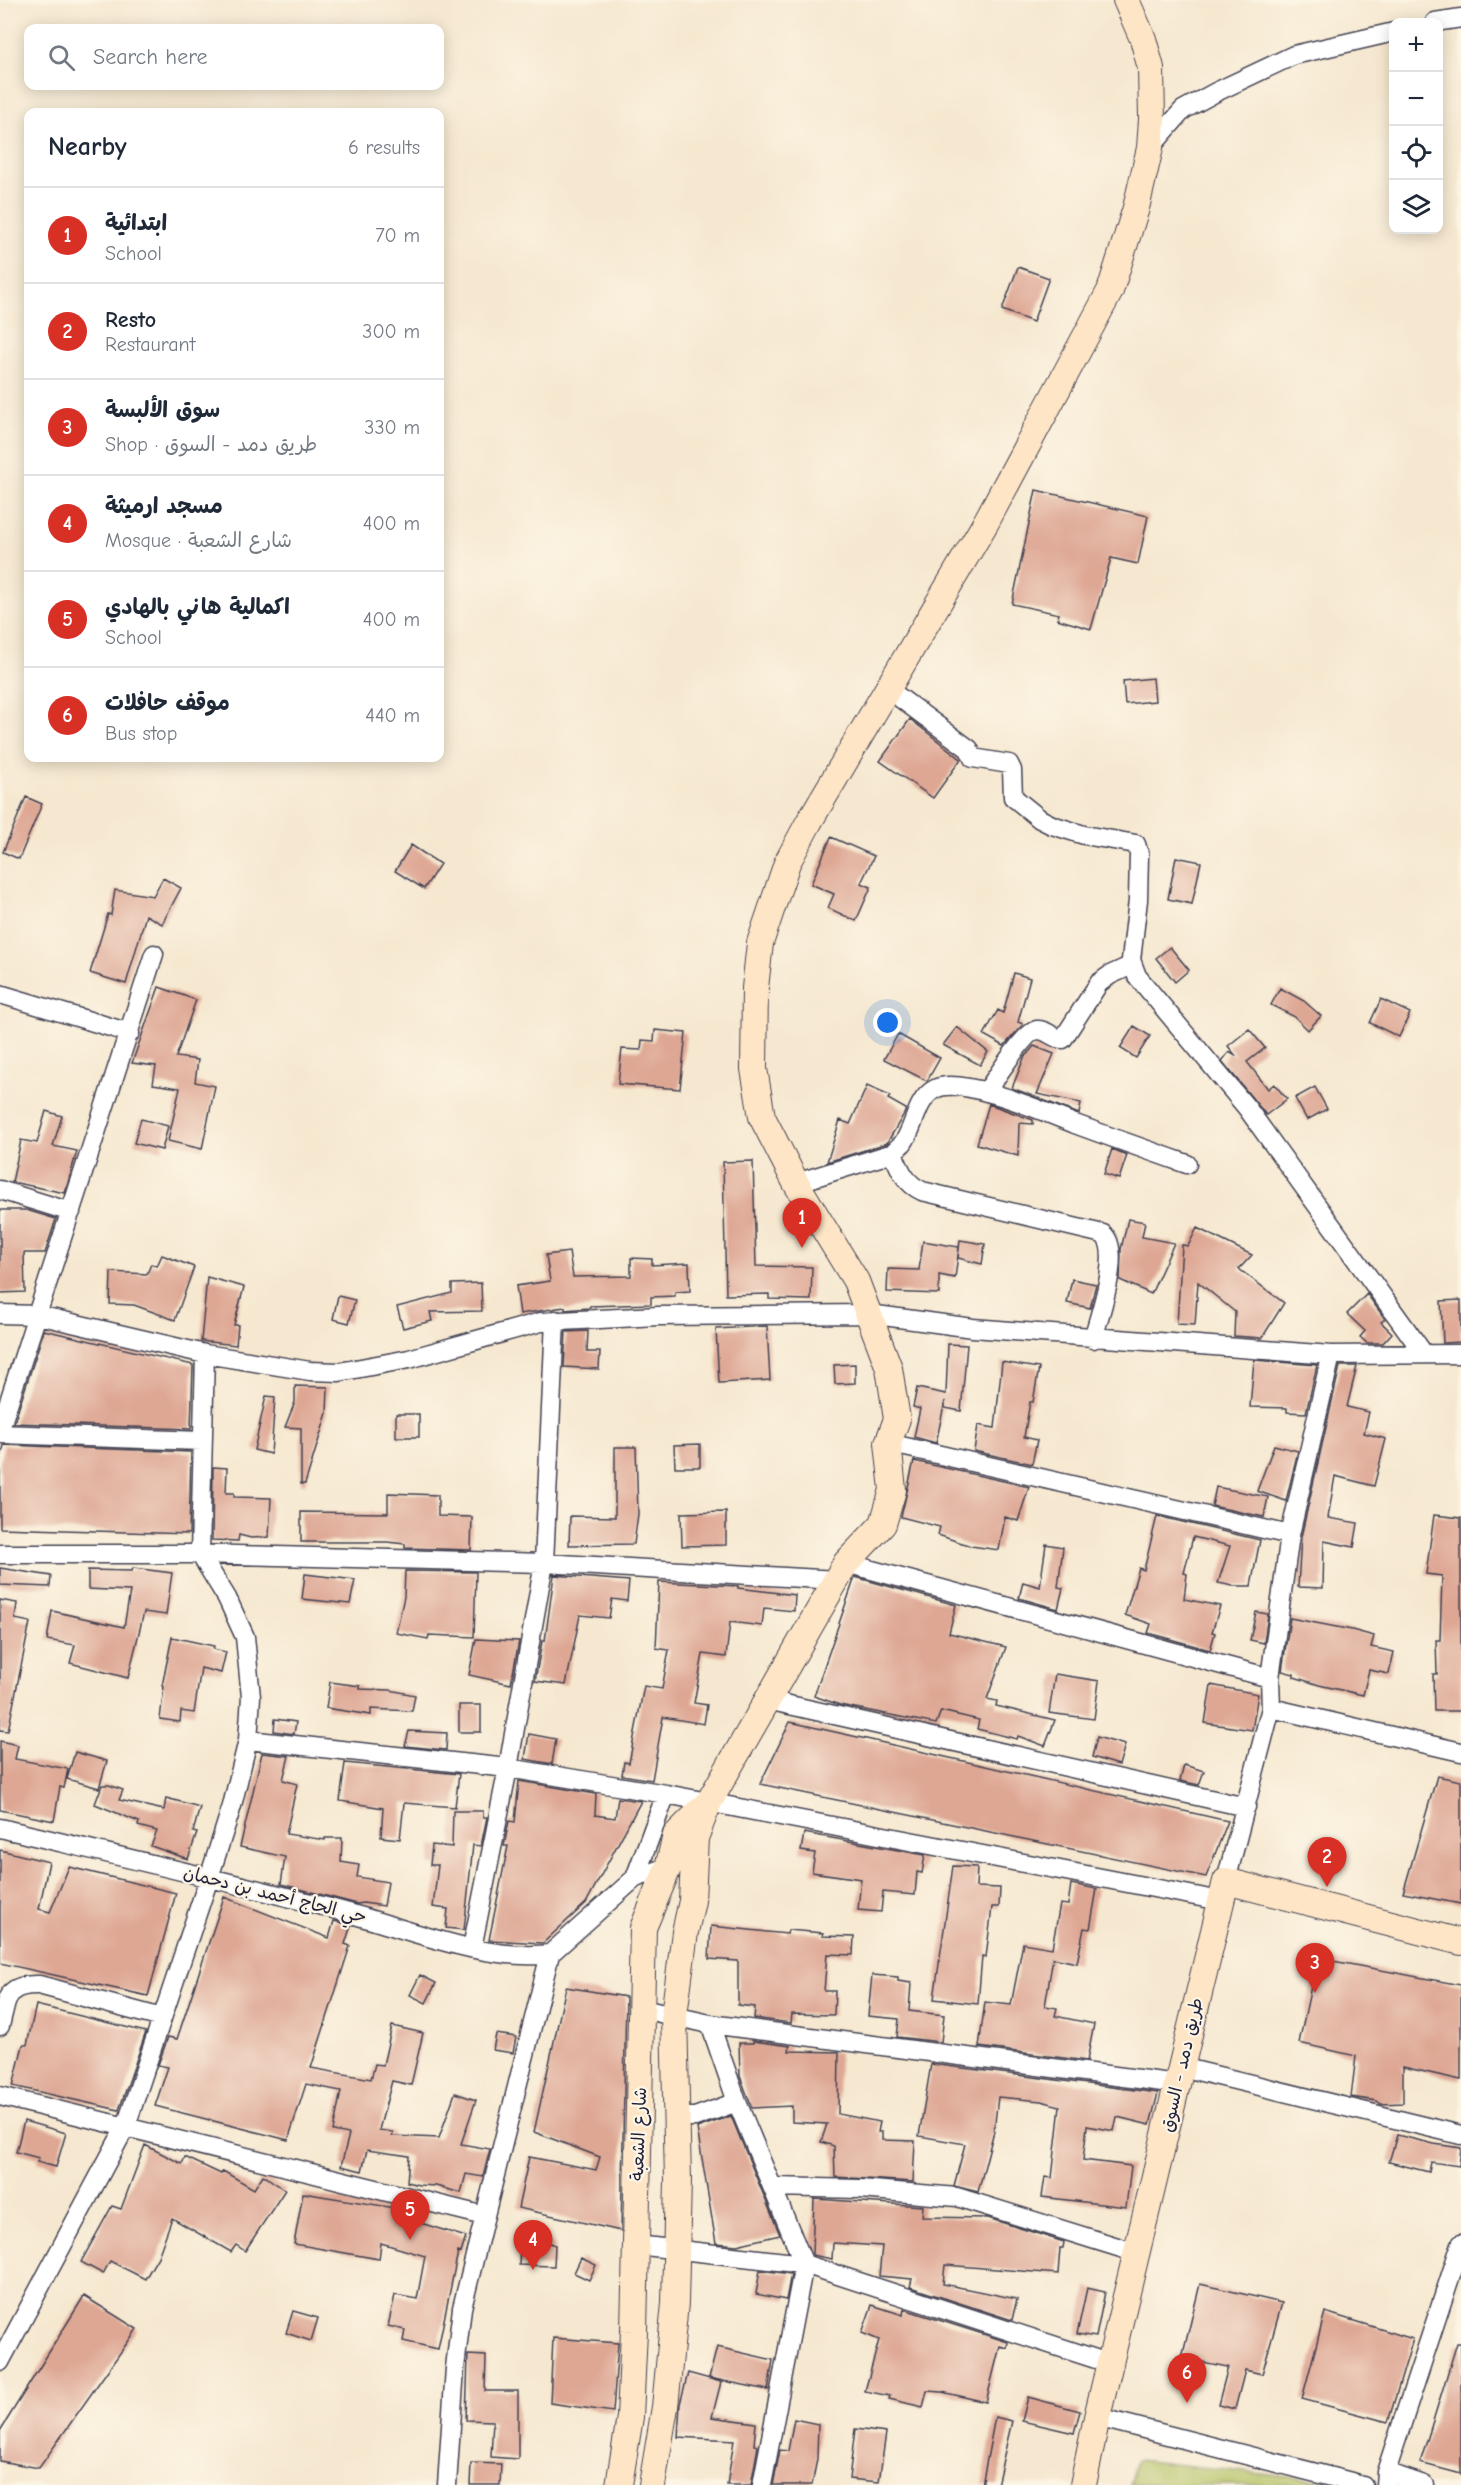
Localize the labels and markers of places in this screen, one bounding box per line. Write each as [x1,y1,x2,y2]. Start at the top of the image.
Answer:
pin: 1 [782,1198,822,1248]
pin: 2 [1308,1838,1346,1887]
pin: 3 [1296,1944,1334,1993]
pin: 5 [390,2190,430,2240]
pin: 4 [514,2220,552,2270]
pin: 6 [1168,2354,1206,2403]

